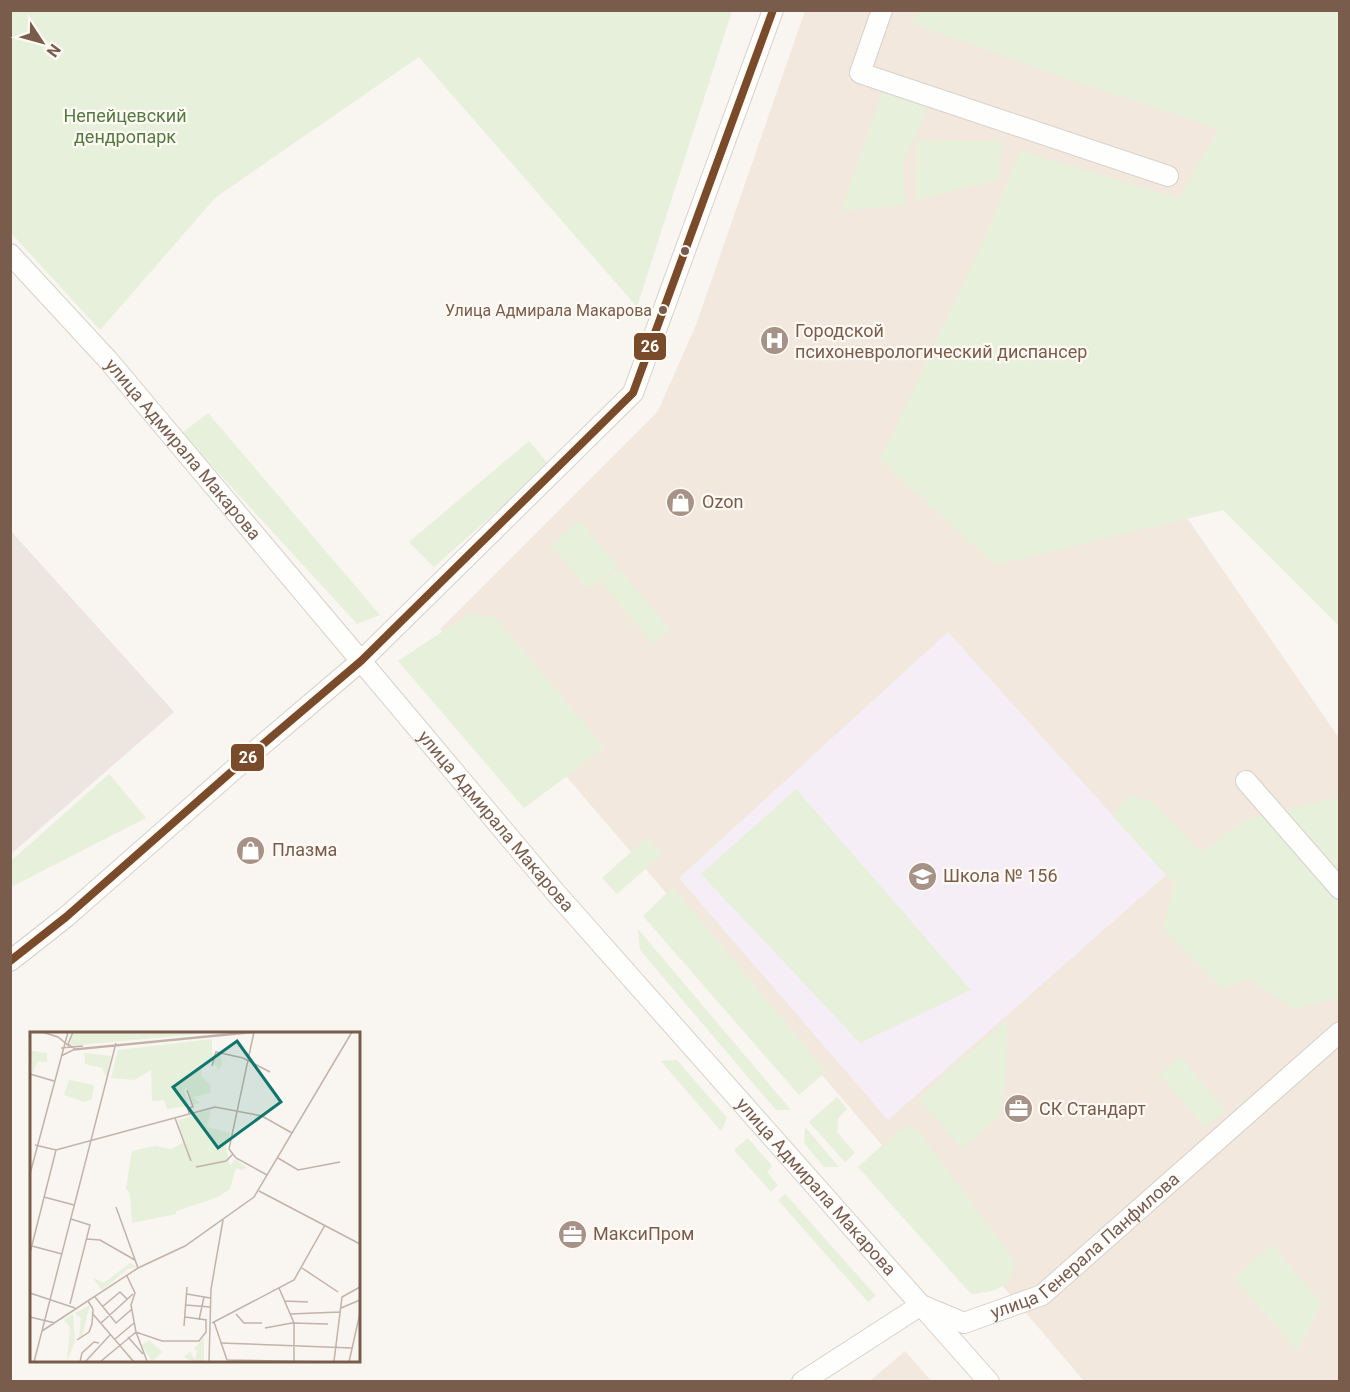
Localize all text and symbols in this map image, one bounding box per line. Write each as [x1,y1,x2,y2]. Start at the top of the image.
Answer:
north arrow [12,12,72,72]
text: N [43,40,65,61]
park label: Непейцевский дендропарк [63,105,187,147]
unlabelled marker [679,245,691,257]
place label: Улица Адмирала Макарова [445,301,652,320]
marker: Улица Адмирала Макарова [657,304,669,316]
place label: Городской психоневрологический диспансер [795,320,1087,362]
hospital icon: Городской психоневрологический диспансер [758,325,790,357]
line badge: 26 [633,332,667,361]
text: 26 [641,337,659,356]
street label: улица Адмирала Макарова [101,354,266,544]
shop icon: Ozon [665,486,697,518]
place label: Ozon [702,491,743,512]
street label: улица Адмирала Макарова [414,726,579,916]
line badge: 26 [230,743,265,772]
text: 26 [239,748,257,767]
shop icon: Плазма [235,834,267,866]
place label: Плазма [272,839,337,860]
school or university icon: Школа № 156 [906,860,938,892]
place label: Школа № 156 [943,865,1058,886]
inset map [30,1032,360,1362]
street label: улица Адмирала Макарова [732,1093,901,1280]
office icon: СК Стандарт [1002,1093,1034,1125]
place label: СК Стандарт [1039,1098,1146,1119]
street label: улица Генерала Панфилова [987,1168,1183,1323]
office icon: МаксиПром [556,1218,588,1250]
place label: МаксиПром [593,1223,694,1244]

